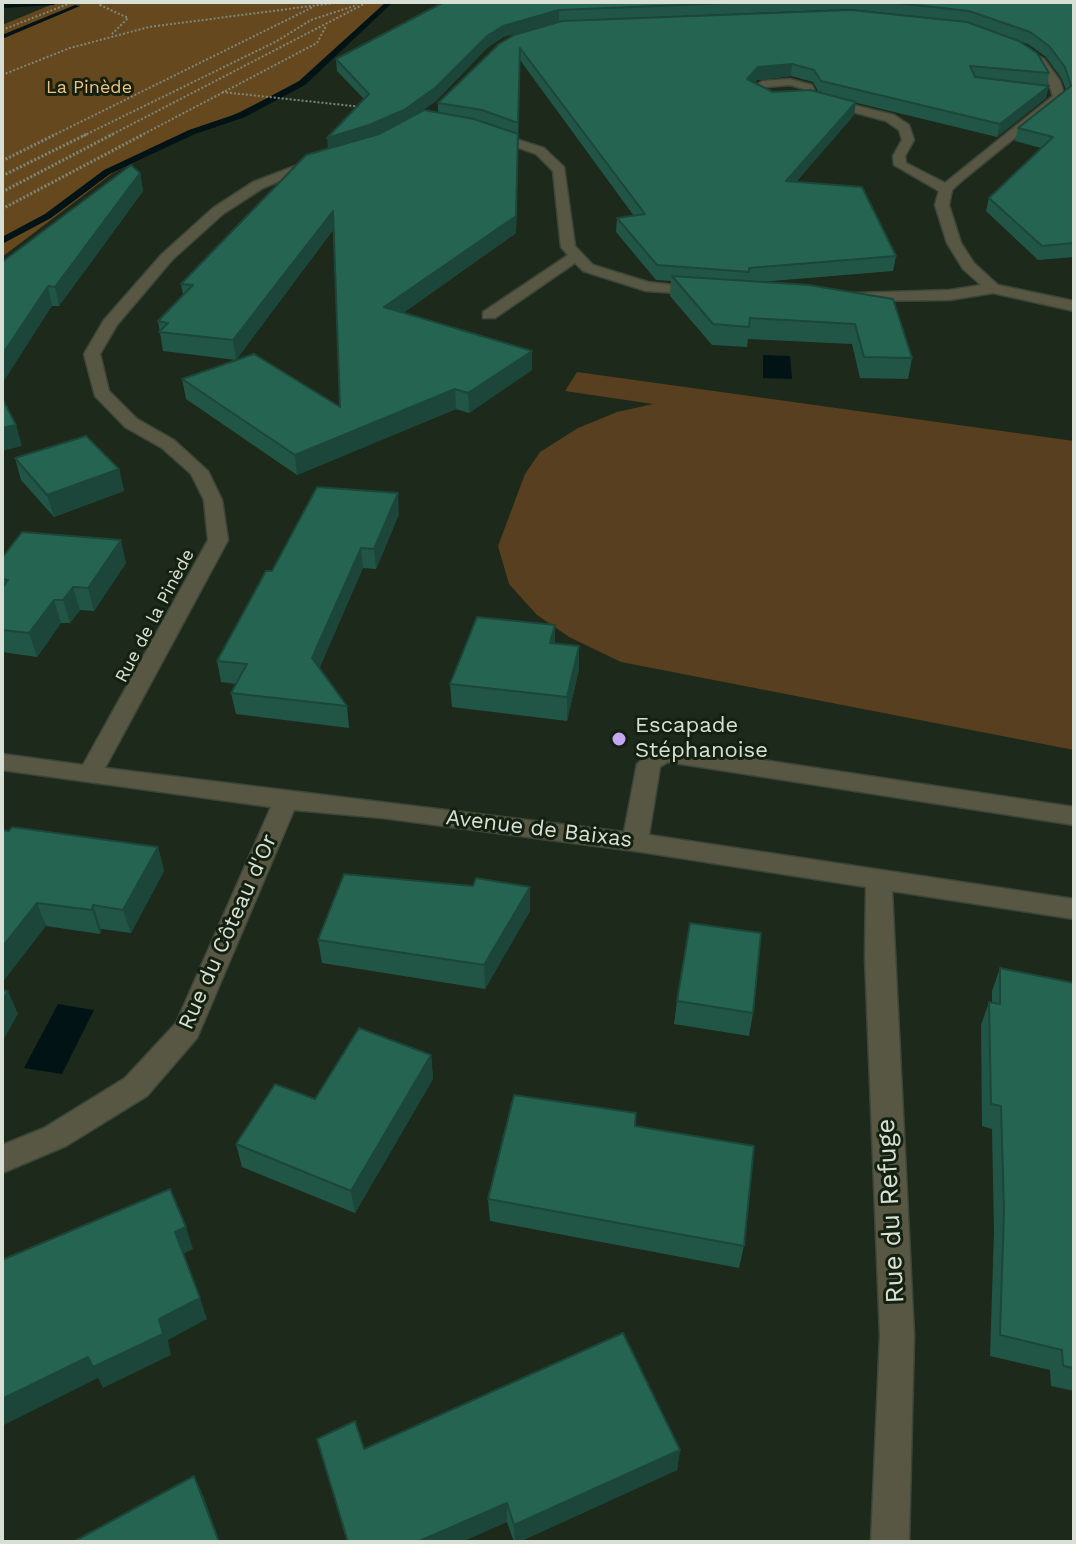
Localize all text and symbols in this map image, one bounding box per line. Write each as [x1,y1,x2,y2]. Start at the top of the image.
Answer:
park label: La Pinède [46,77,132,99]
street label: Rue de la Pinède [111,546,199,686]
place label: Escapade Stéphanoise [635,713,768,764]
marker: Escapade Stéphanoise [610,730,628,748]
street label: Avenue de Baixas [444,804,634,854]
street label: Rue du Côteau d'Or [173,830,283,1034]
street label: Rue du Refuge [871,1118,911,1304]

